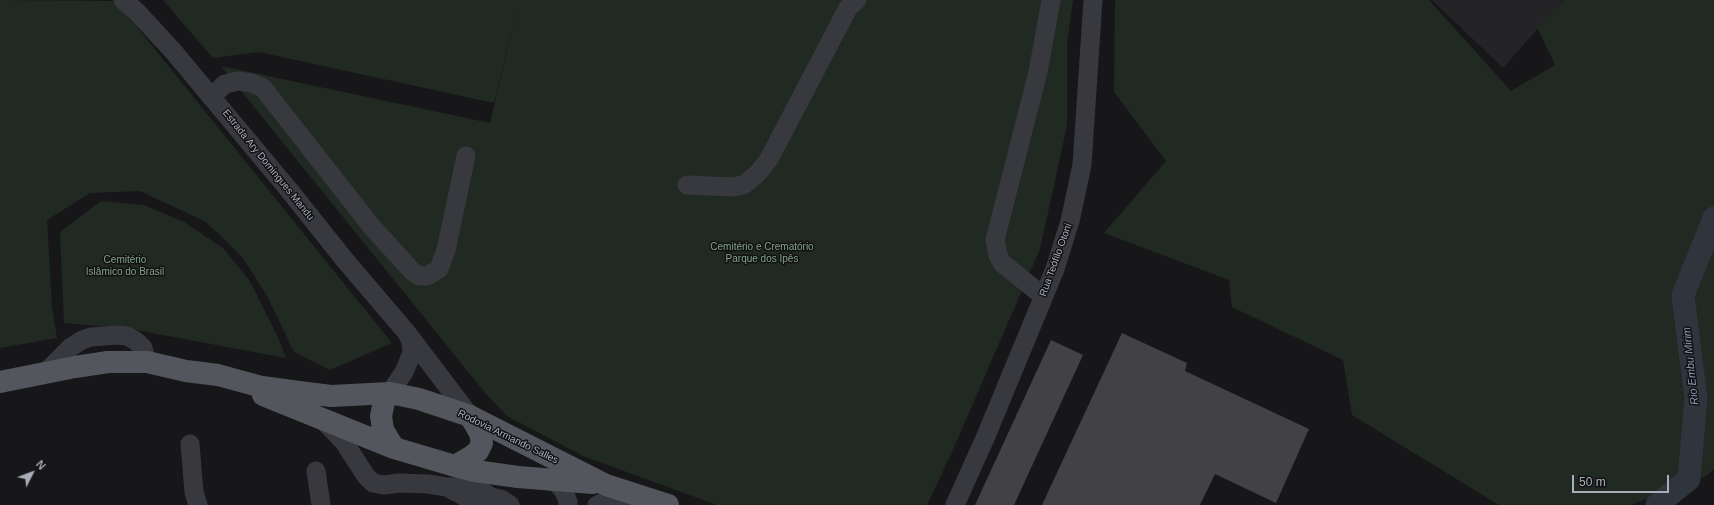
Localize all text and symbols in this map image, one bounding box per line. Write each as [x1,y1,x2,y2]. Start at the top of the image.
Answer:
street label: Estrada Ary Domingues Mandu [220,107,316,223]
street label: Rua Teófilo Otoni [1037,222,1075,298]
park label: Cemitério e Crematório Parque dos Ipês [710,241,814,264]
park label: Cemitério Islâmico do Brasil [86,254,164,278]
water label: Rio Embu Mirim [1680,326,1702,406]
street label: Rodovia Armando Salles [456,407,560,467]
north arrow [12,453,52,493]
text: N [34,458,48,472]
scale bar [1574,467,1671,493]
text: 50 m [1579,475,1606,489]

